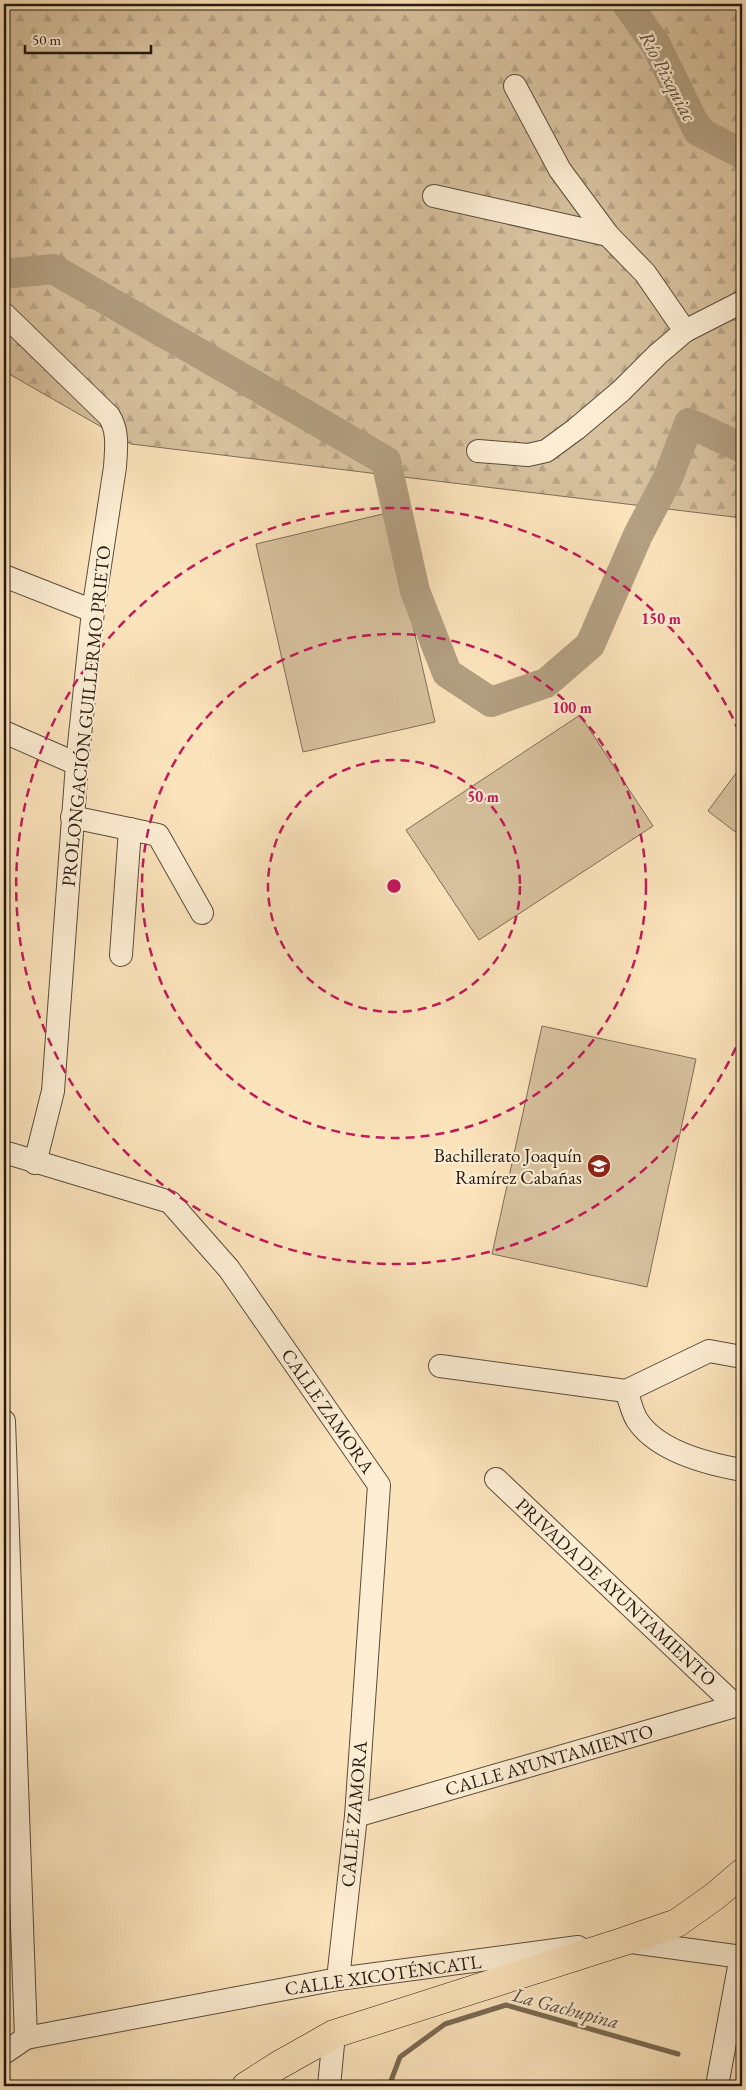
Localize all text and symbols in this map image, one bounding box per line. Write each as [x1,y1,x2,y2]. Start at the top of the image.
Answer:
scale bar [25,22,151,54]
water label: Río Pixquiac [633,26,703,127]
text: 50 m [32,30,61,49]
street label: PROLONGACIÓN GUILLERMO PRIETO [56,544,116,888]
text: 150 m [641,609,681,628]
text: 100 m [552,698,592,717]
text: 50 m [467,787,499,806]
centre of rings [385,877,403,895]
place label: Bachillerato Joaquín Ramírez Cabañas [434,1143,582,1190]
school or university icon: Bachillerato Joaquín Ramírez Cabañas [586,1153,612,1179]
street label: CALLE ZAMORA [276,1344,381,1479]
street label: PRIVADA DE AYUNTAMIENTO [510,1492,722,1692]
street label: CALLE AYUNTAMIENTO [442,1718,656,1802]
street label: CALLE ZAMORA [335,1739,373,1888]
street label: CALLE XICOTÉNCATL [283,1949,483,2001]
water label: La Gachupina [509,1981,622,2035]

